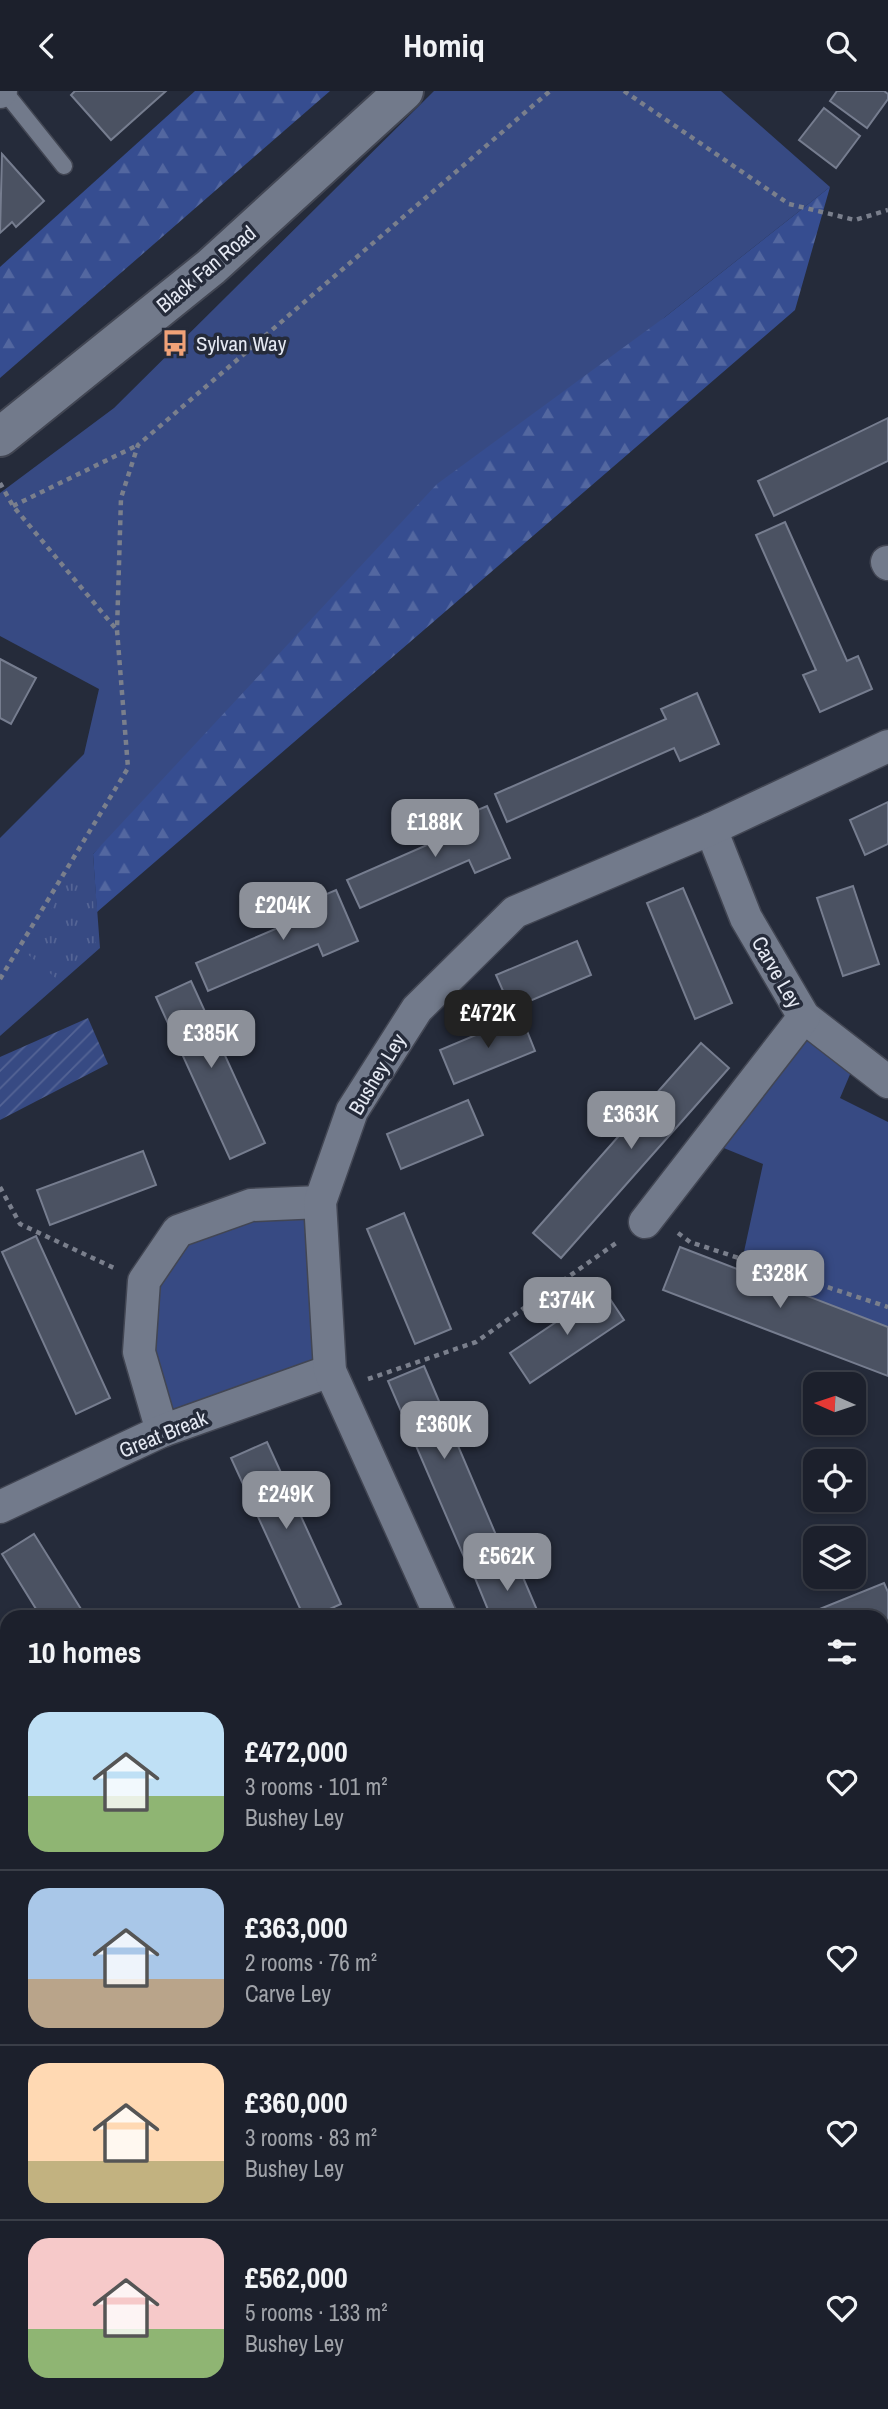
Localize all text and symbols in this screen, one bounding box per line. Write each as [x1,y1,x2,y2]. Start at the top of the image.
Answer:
text: Homiq [403,24,485,67]
icon: back [28,27,66,65]
icon: search [822,27,860,65]
street label: Black Fan Road [150,219,262,319]
bus stop icon: Sylvan Way [160,328,190,358]
place label: Sylvan Way [196,329,287,358]
pin: £188K [386,799,484,859]
text: £188K [407,806,463,837]
pin: £204K [234,883,332,942]
text: £204K [255,889,311,920]
street label: Carve Ley [745,931,809,1014]
pin: £472K [439,991,537,1050]
text: £472K [460,997,516,1028]
pin: £385K [162,1011,260,1070]
text: £385K [183,1017,239,1048]
street label: Bushey Ley [341,1028,413,1120]
pin: £363K [582,1091,680,1151]
text: £363K [603,1098,659,1129]
pin: £328K [731,1251,829,1310]
text: £328K [752,1257,808,1288]
pin: £374K [518,1277,616,1337]
text: £374K [539,1284,595,1315]
north arrow [803,1372,866,1435]
map controls [803,1372,866,1589]
pin: £360K [395,1401,493,1461]
street label: Great Break [115,1403,212,1465]
text: £360K [416,1408,472,1439]
button: locate [803,1449,866,1512]
pin: £249K [237,1471,335,1531]
text: £249K [258,1478,314,1509]
button: layers [803,1526,866,1589]
pin: £562K [458,1533,556,1593]
text: £562K [479,1540,535,1571]
text: 10 homes [28,1632,142,1672]
icon: filters [823,1633,861,1671]
text: £472,000 [245,1731,348,1771]
icon: home [84,1740,168,1824]
icon: heart [823,1763,861,1801]
text: 3 rooms · 101 m² [245,1771,388,1802]
text: Bushey Ley [245,1802,344,1833]
text: £363,000 [245,1907,348,1947]
icon: home [84,1916,168,2000]
icon: heart [823,1939,861,1977]
text: 2 rooms · 76 m² [245,1947,377,1978]
text: Carve Ley [245,1978,331,2009]
text: £360,000 [245,2082,348,2122]
icon: home [84,2091,168,2175]
icon: heart [823,2114,861,2152]
text: 3 rooms · 83 m² [245,2122,377,2153]
text: Bushey Ley [245,2153,344,2184]
text: £562,000 [245,2257,348,2297]
icon: home [84,2266,168,2350]
icon: heart [823,2289,861,2327]
text: 5 rooms · 133 m² [245,2297,388,2328]
text: Bushey Ley [245,2328,344,2359]

